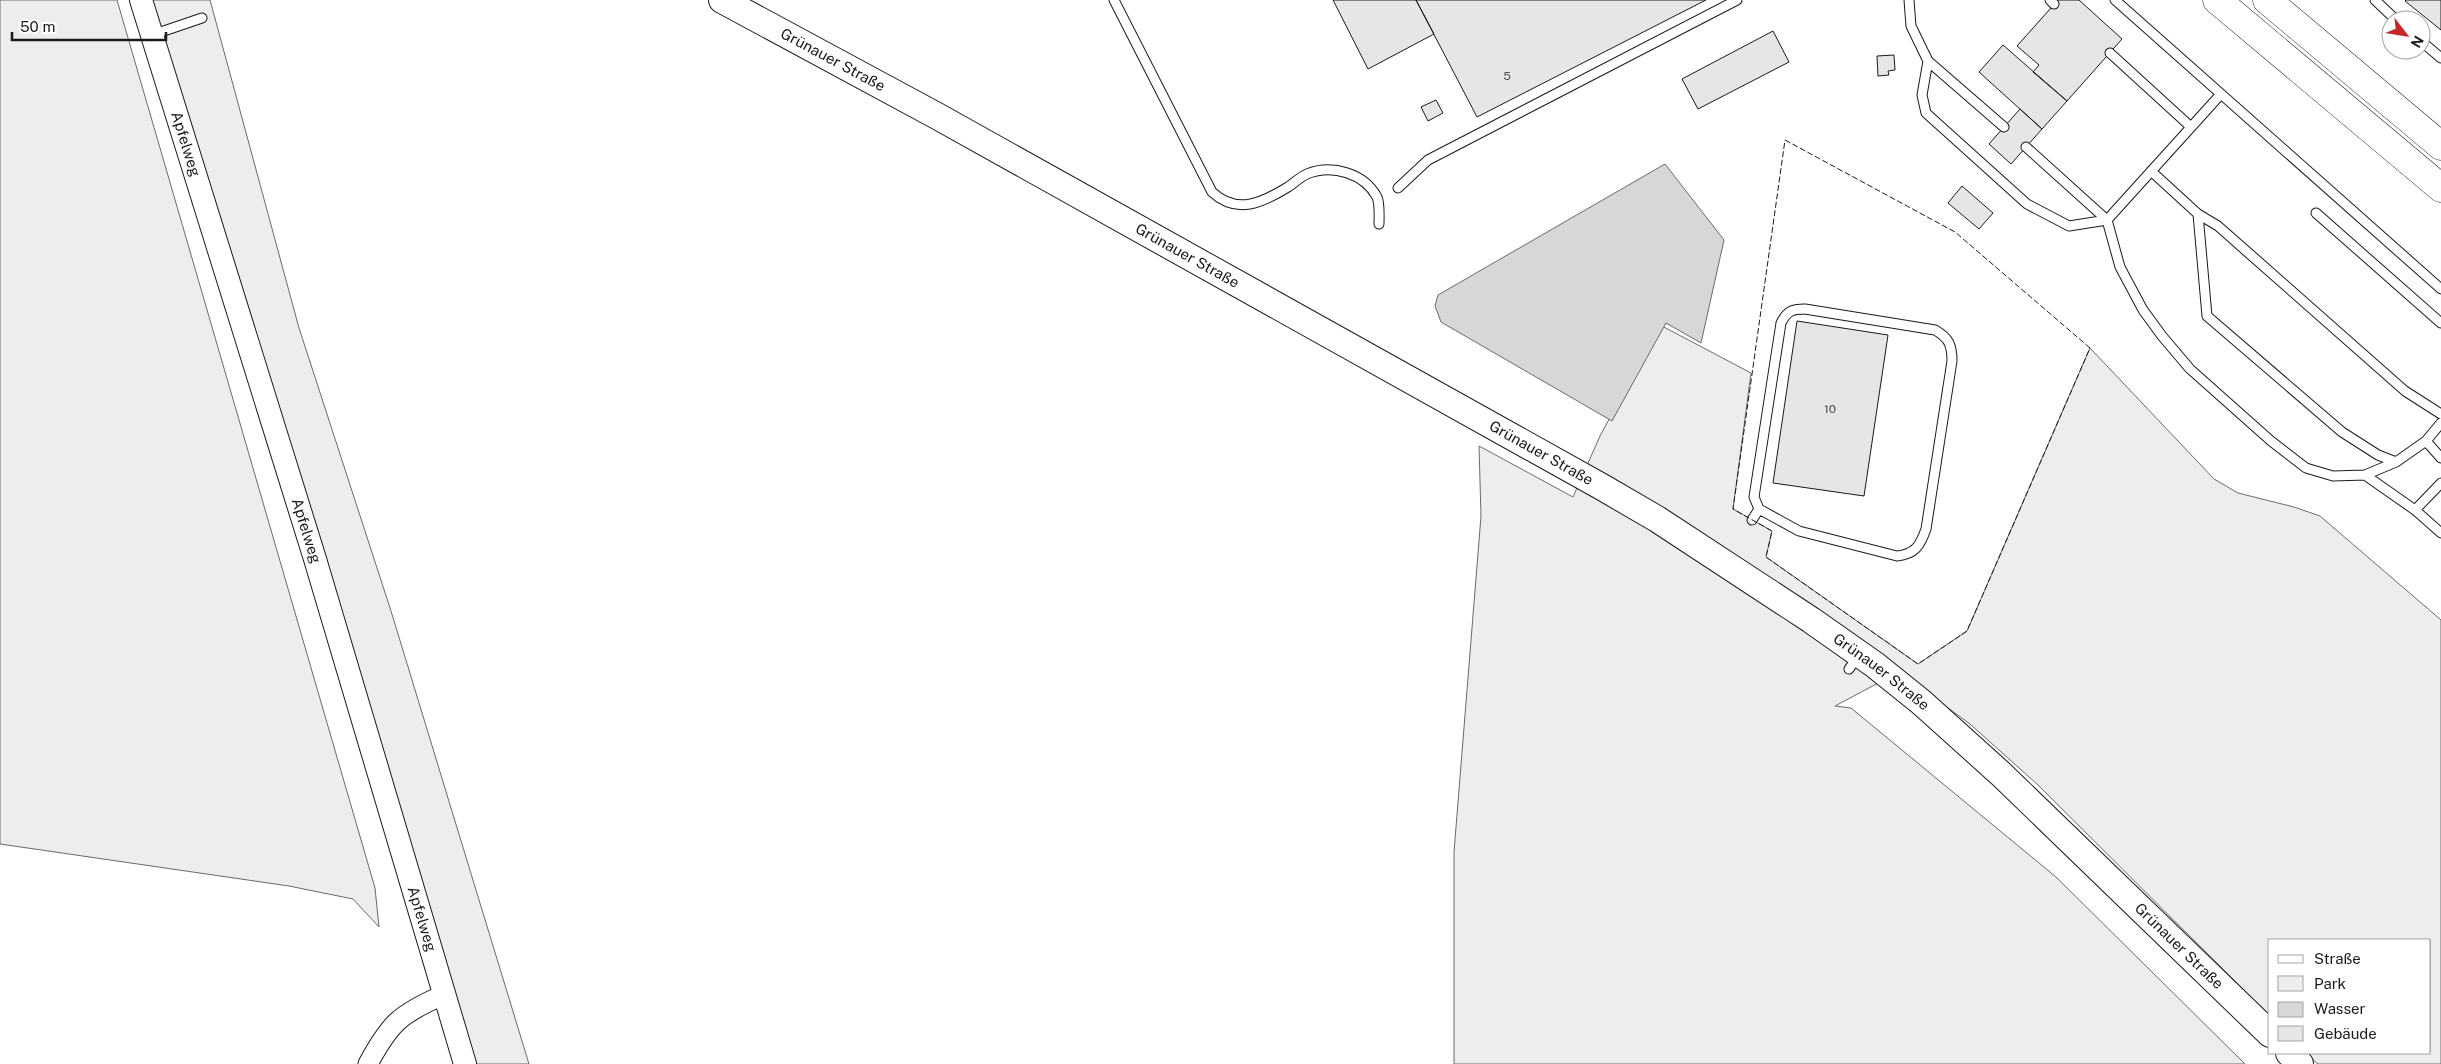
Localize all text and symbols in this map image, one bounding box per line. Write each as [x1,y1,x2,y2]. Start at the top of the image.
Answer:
scale bar [12,10,166,42]
north arrow [2381,10,2431,60]
text: 50 m [20,18,55,35]
street label: Grünauer Straße [778,24,888,94]
text: N [2407,33,2427,51]
house number: 5 [1503,69,1511,83]
street label: Apfelweg [168,109,204,179]
street label: Grünauer Straße [1133,220,1243,291]
house number: 10 [1824,402,1836,416]
street label: Grünauer Straße [1486,417,1596,488]
street label: Apfelweg [289,496,325,565]
street label: Grünauer Straße [1830,629,1933,713]
street label: Apfelweg [405,884,440,954]
street label: Grünauer Straße [2132,899,2227,992]
legend [2268,939,2431,1054]
text: Straße [2314,950,2361,967]
text: Park [2314,975,2346,992]
text: Wasser [2314,1000,2366,1017]
text: Gebäude [2314,1025,2377,1042]

